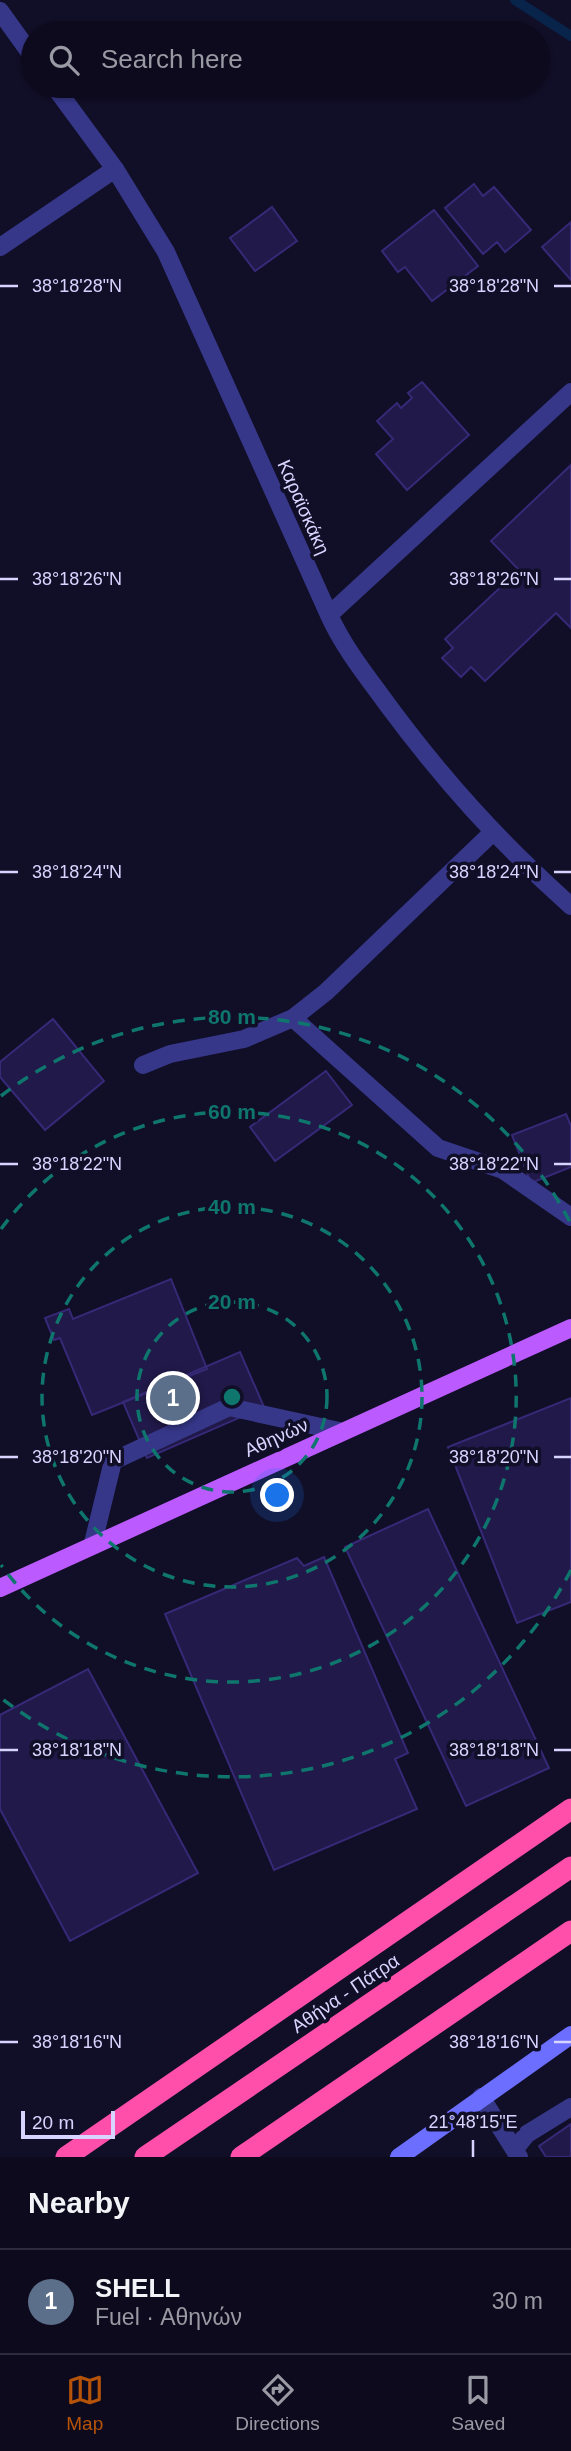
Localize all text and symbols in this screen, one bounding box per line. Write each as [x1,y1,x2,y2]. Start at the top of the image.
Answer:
search box [21,21,550,98]
icon: search [45,41,83,79]
text: Search here [101,44,243,74]
text: 38°18'28"N [32,276,122,296]
text: 38°18'28"N [449,276,539,296]
street label: Καραϊσκάκη [273,457,334,558]
text: 38°18'26"N [32,569,122,589]
text: 38°18'26"N [449,569,539,589]
text: 38°18'24"N [32,862,122,882]
text: 38°18'24"N [449,862,539,882]
text: 80 m [208,1005,256,1028]
text: 60 m [208,1100,256,1123]
text: 38°18'22"N [32,1154,122,1174]
text: 38°18'22"N [449,1154,539,1174]
text: 40 m [208,1195,256,1218]
text: 20 m [208,1290,256,1313]
pin: 1 [150,1372,196,1424]
centre of rings [220,1385,244,1409]
street label: Αθηνών [241,1414,311,1461]
text: 38°18'20"N [32,1447,122,1467]
text: 38°18'20"N [449,1447,539,1467]
your location [260,1478,294,1512]
text: 38°18'18"N [32,1740,122,1760]
text: 38°18'18"N [449,1740,539,1760]
street label: Αθήνα - Πάτρα [288,1950,403,2037]
text: 38°18'16"N [32,2032,122,2052]
text: 38°18'16"N [449,2032,539,2052]
scale bar [21,2108,116,2140]
text: 20 m [32,2112,74,2133]
text: 21°48'15"E [428,2112,518,2132]
text: Nearby [28,2186,130,2219]
text: SHELL [95,2273,180,2303]
text: 1 [45,2288,57,2314]
text: 30 m [492,2288,543,2314]
text: Fuel · Αθηνών [95,2304,242,2330]
tab: Map [66,2371,104,2435]
tab: Directions [235,2371,320,2435]
tab: Saved [451,2371,505,2435]

